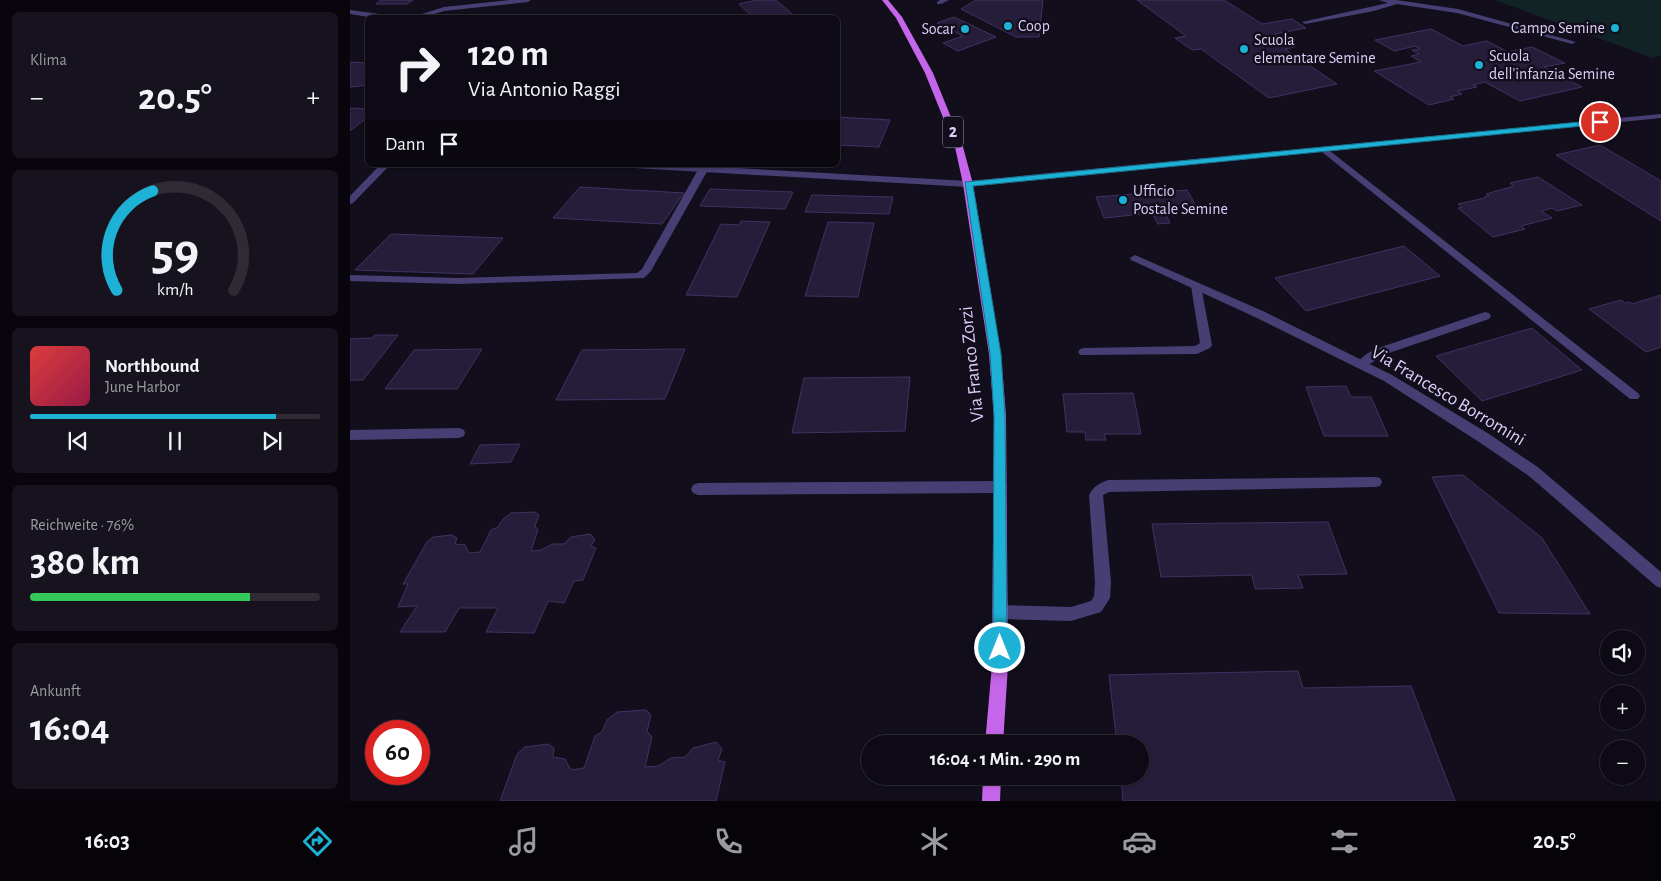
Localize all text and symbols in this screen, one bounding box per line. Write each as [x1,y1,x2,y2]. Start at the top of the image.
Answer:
place label: Coop [1018,18,1050,34]
marker: Coop [1002,20,1014,32]
place label: Campo Semine [1511,20,1605,36]
place label: Socar [922,21,956,37]
marker: Campo Semine [1609,22,1621,34]
marker: Socar [959,23,971,35]
place label: Scuola elementare Semine [1254,32,1376,66]
icon: right [385,35,450,100]
text: 120 m [468,37,549,72]
marker: Scuola elementare Semine [1238,43,1250,55]
place label: Scuola dell’infanzia Semine [1489,48,1615,82]
text: Klima [30,52,67,68]
marker: Scuola dell’infanzia Semine [1473,59,1485,71]
text: Via Antonio Raggi [468,78,620,100]
text: 20.5° [138,79,212,117]
text: − [30,84,43,112]
text: + [307,84,320,112]
pin [1579,101,1621,143]
icon: arrive [1586,108,1614,136]
road number: 2 [943,116,963,148]
icon: arrive [435,130,463,158]
text: Dann [385,135,425,154]
place label: Ufficio Postale Semine [1133,183,1228,217]
marker: Ufficio Postale Semine [1117,194,1129,206]
text: 59 [151,227,199,279]
text: km/h [157,281,193,299]
street label: Via Franco Zorzi [956,305,988,423]
street label: Via Francesco Borromini [1367,342,1529,450]
text: Northbound [105,357,200,376]
text: June Harbor [105,379,180,395]
icon: previous [64,427,92,455]
icon: pause [161,427,189,455]
icon: next [258,427,286,455]
text: Reichweite · 76% [30,517,134,533]
text: 380 km [30,544,140,582]
position arrow [973,621,1025,673]
map controls [1600,630,1645,785]
button: sound [1600,630,1645,675]
text: Ankunft [30,683,81,699]
button: + [1600,685,1645,730]
text: 16:04 [30,710,110,748]
speed limit sign: 60 [365,720,430,785]
button: − [1600,740,1645,785]
text: 16:04 · 1 Min. · 290 m [930,750,1080,769]
icon: directions [300,824,335,859]
icon: music [506,824,541,859]
icon: phone [711,824,746,859]
icon: climate [917,824,952,859]
icon: car [1122,824,1157,859]
icon: filters [1327,824,1362,859]
text: 16:03 [85,830,130,852]
text: 20.5° [1533,830,1576,852]

